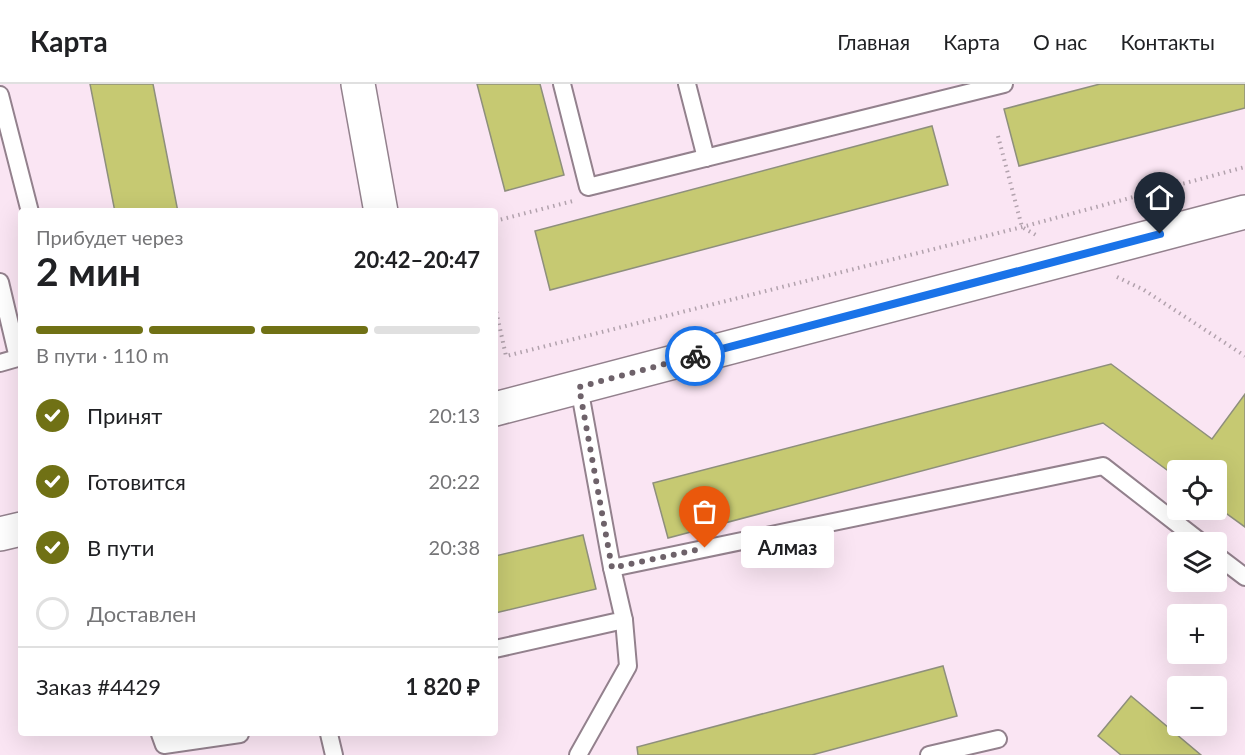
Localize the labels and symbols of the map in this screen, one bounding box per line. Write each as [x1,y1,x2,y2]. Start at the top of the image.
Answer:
pin [1134,172,1185,234]
courier [665,326,725,386]
pin [679,486,730,548]
callout: Алмаз [741,527,834,569]

